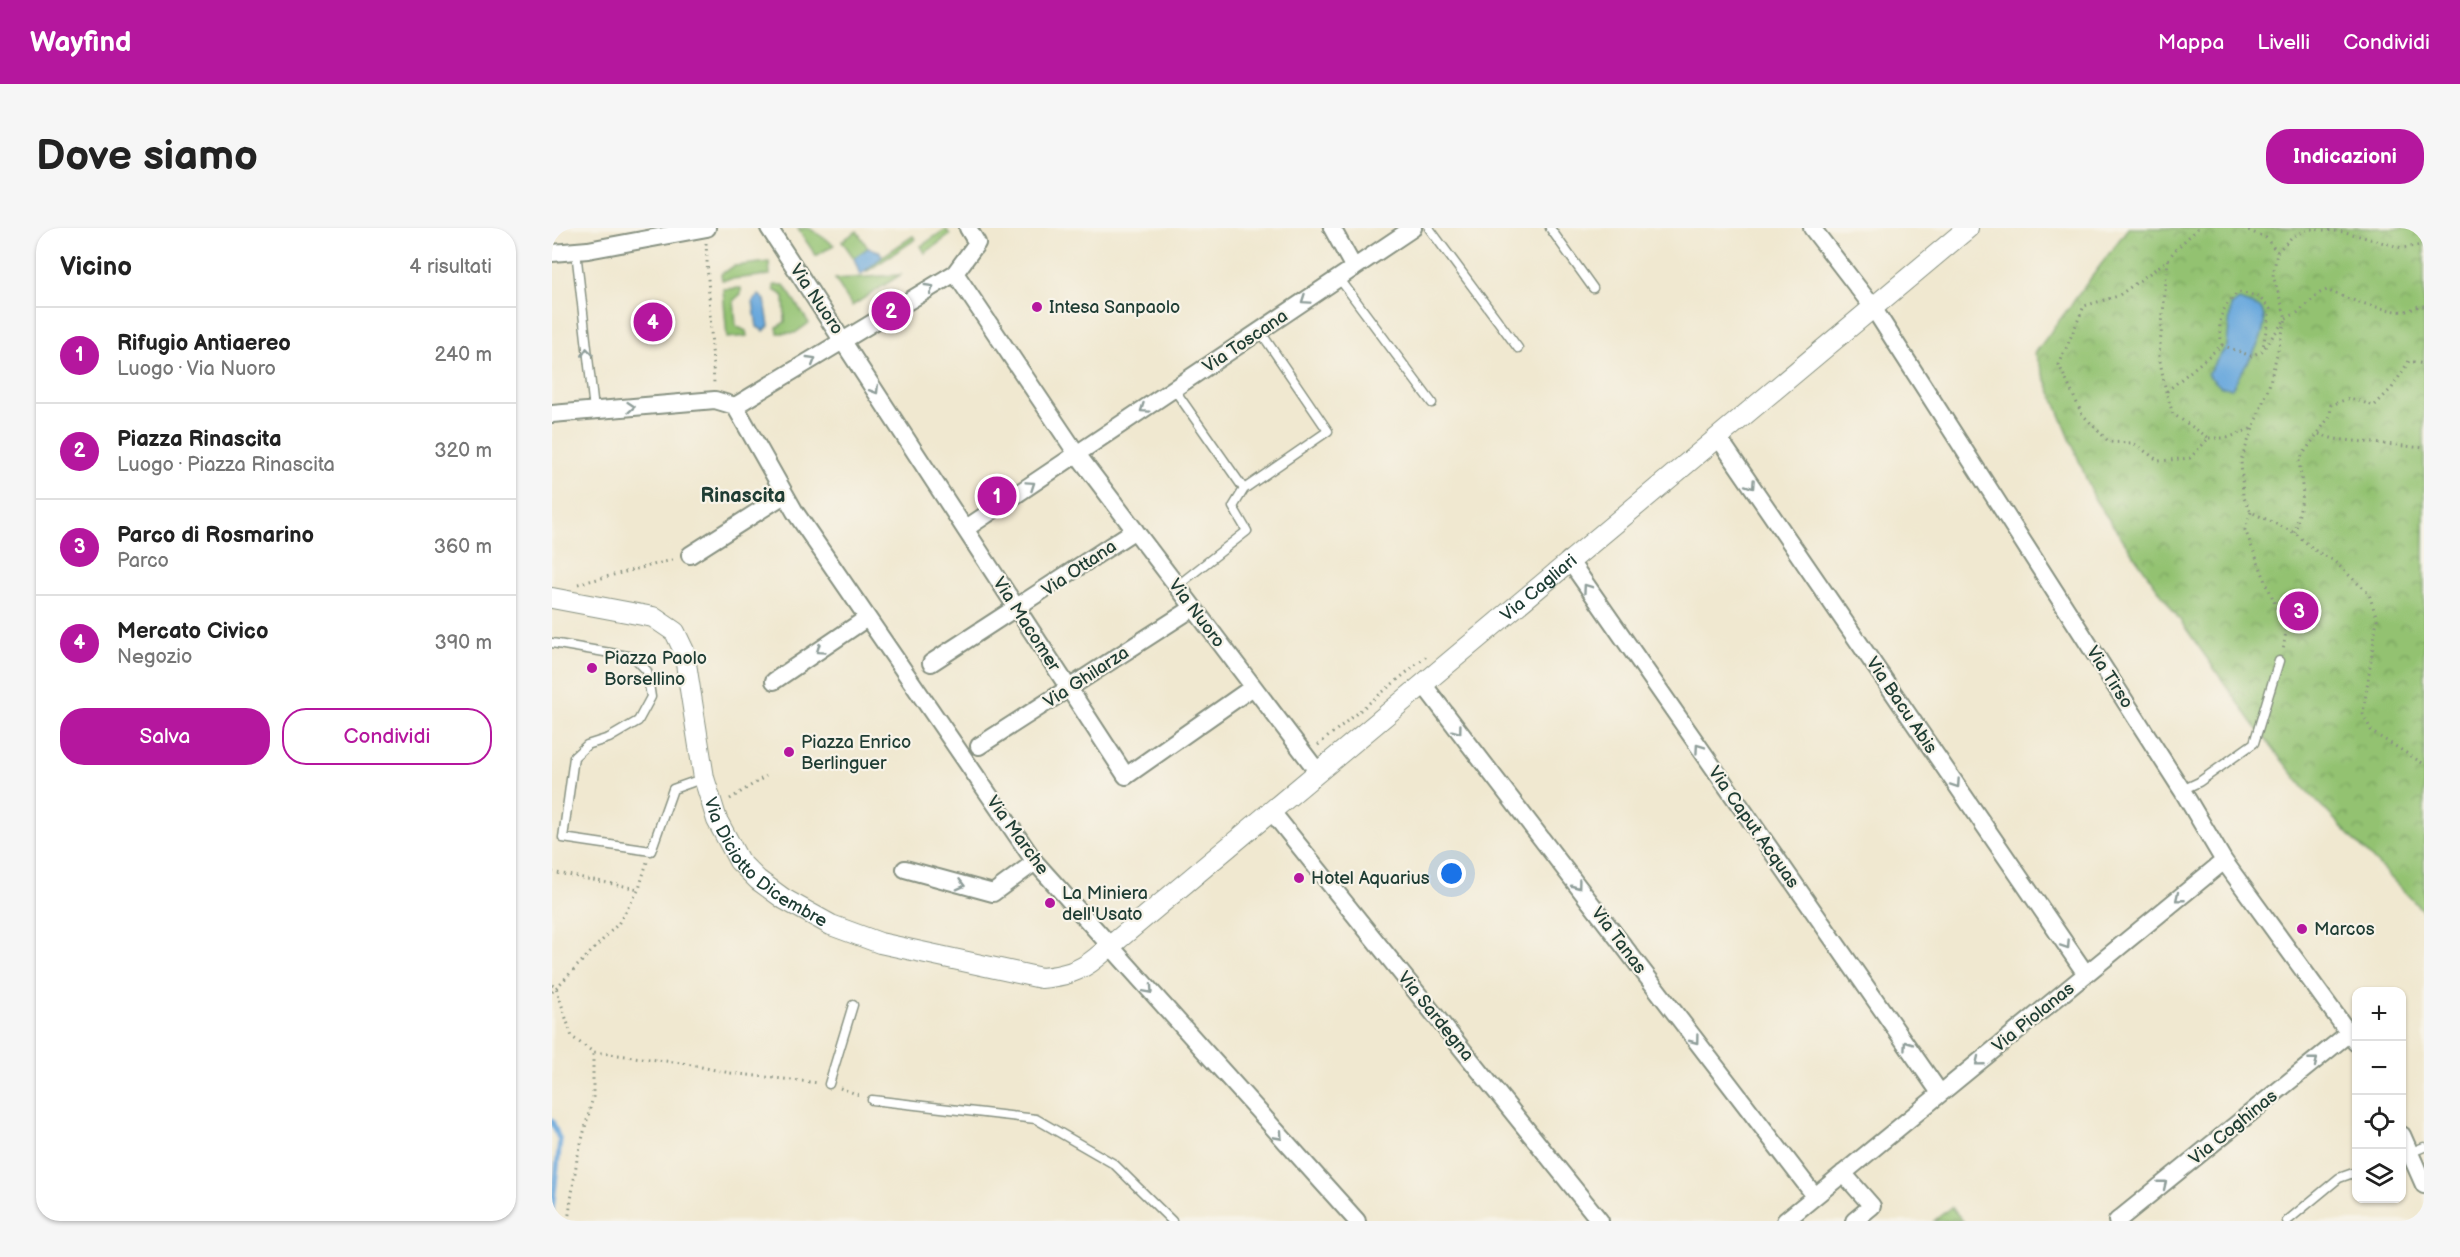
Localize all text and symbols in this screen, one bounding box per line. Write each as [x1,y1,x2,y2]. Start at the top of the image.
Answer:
text: Wayfind [30,26,131,59]
text: Mappa [2158,30,2224,55]
text: Livelli [2257,30,2310,55]
text: Condividi [2343,30,2430,55]
button: Indicazioni [2266,129,2424,184]
text: Dove siamo [36,131,258,182]
text: Vicino [60,252,132,283]
text: 4 risultati [409,255,492,279]
street label: Via Nuoro [785,260,848,339]
one-way arrow [924,283,934,295]
pin: 2 [872,288,910,334]
one-way arrow [1301,293,1312,304]
place label: Intesa Sanpaolo [1049,297,1180,318]
pin: 4 [634,300,672,344]
marker: Intesa Sanpaolo [1030,300,1044,314]
street label: Via Toscana [1199,305,1292,378]
text: Rifugio Antiaereo [117,330,291,357]
text: 1 [75,343,84,367]
text: 240 m [435,343,492,367]
one-way arrow [582,347,594,357]
one-way arrow [806,355,816,367]
text: Luogo · Via Nuoro [117,357,276,381]
one-way arrow [868,384,880,394]
one-way arrow [627,401,636,414]
one-way arrow [1139,402,1150,413]
text: Piazza Rinascita [117,426,282,453]
text: 2 [74,439,85,463]
text: 320 m [434,439,492,463]
text: Luogo · Piazza Rinascita [117,453,335,477]
pin: 1 [978,474,1016,518]
one-way arrow [1744,478,1755,489]
one-way arrow [1024,481,1035,492]
district label: Rinascita [701,484,785,508]
text: Parco di Rosmarino [117,522,314,549]
text: 3 [74,535,85,559]
text: 360 m [434,535,492,559]
street label: Via Ottana [1038,536,1120,601]
text: Parco [117,549,169,573]
street label: Via Cagliari [1497,550,1581,626]
street label: Via Macomer [988,573,1065,676]
street label: Via Nuoro [1164,575,1229,652]
one-way arrow [1583,583,1594,594]
pin: 3 [2280,588,2318,634]
text: Mercato Civico [117,618,268,645]
text: 4 [74,631,85,655]
text: 390 m [434,631,492,655]
one-way arrow [816,642,826,654]
street label: Via Ghilarza [1040,642,1133,713]
street label: Via Tirso [2082,642,2137,712]
text: Negozio [117,645,192,669]
place label: Piazza Paolo Borsellino [604,648,707,690]
street label: Via Bacu Abis [1862,653,1942,757]
marker: Piazza Paolo Borsellino [585,661,599,675]
button: Salva [60,708,270,765]
button: Condividi [282,708,492,765]
one-way arrow [1451,724,1462,735]
place label: Piazza Enrico Berlinguer [801,732,911,774]
one-way arrow [1695,743,1706,754]
marker: Piazza Enrico Berlinguer [782,745,796,759]
street label: Via Caput Acquas [1704,762,1804,892]
one-way arrow [1949,778,1960,789]
street label: Via Marche [982,792,1053,879]
street label: Via Diciotto Dicembre [700,795,831,932]
your location [1437,859,1466,888]
place label: Hotel Aquarius [1311,868,1430,889]
marker: Hotel Aquarius [1292,871,1306,885]
one-way arrow [956,877,966,890]
one-way arrow [1570,879,1581,890]
place label: La Miniera dell'Usato [1062,883,1148,925]
one-way arrow [2174,891,2185,902]
marker: La Miniera dell'Usato [1043,896,1057,910]
street label: Via Tanas [1587,903,1651,978]
place label: Marcos [2314,919,2375,940]
marker: Marcos [2295,922,2309,936]
one-way arrow [2059,938,2070,949]
street label: Via Sardegna [1393,967,1478,1065]
street label: Via Piolanas [1988,978,2079,1057]
one-way arrow [1142,984,1153,994]
map controls [2352,987,2406,1203]
button: + [2352,987,2406,1041]
one-way arrow [1688,1033,1699,1044]
one-way arrow [1903,1041,1914,1052]
button: − [2352,1041,2406,1095]
one-way arrow [1975,1054,1986,1065]
one-way arrow [2308,1058,2319,1069]
street label: Via Coghinas [2185,1085,2282,1169]
button: locate [2352,1095,2406,1149]
one-way arrow [1272,1129,1283,1140]
button: layers [2352,1149,2406,1203]
one-way arrow [2156,1181,2167,1192]

